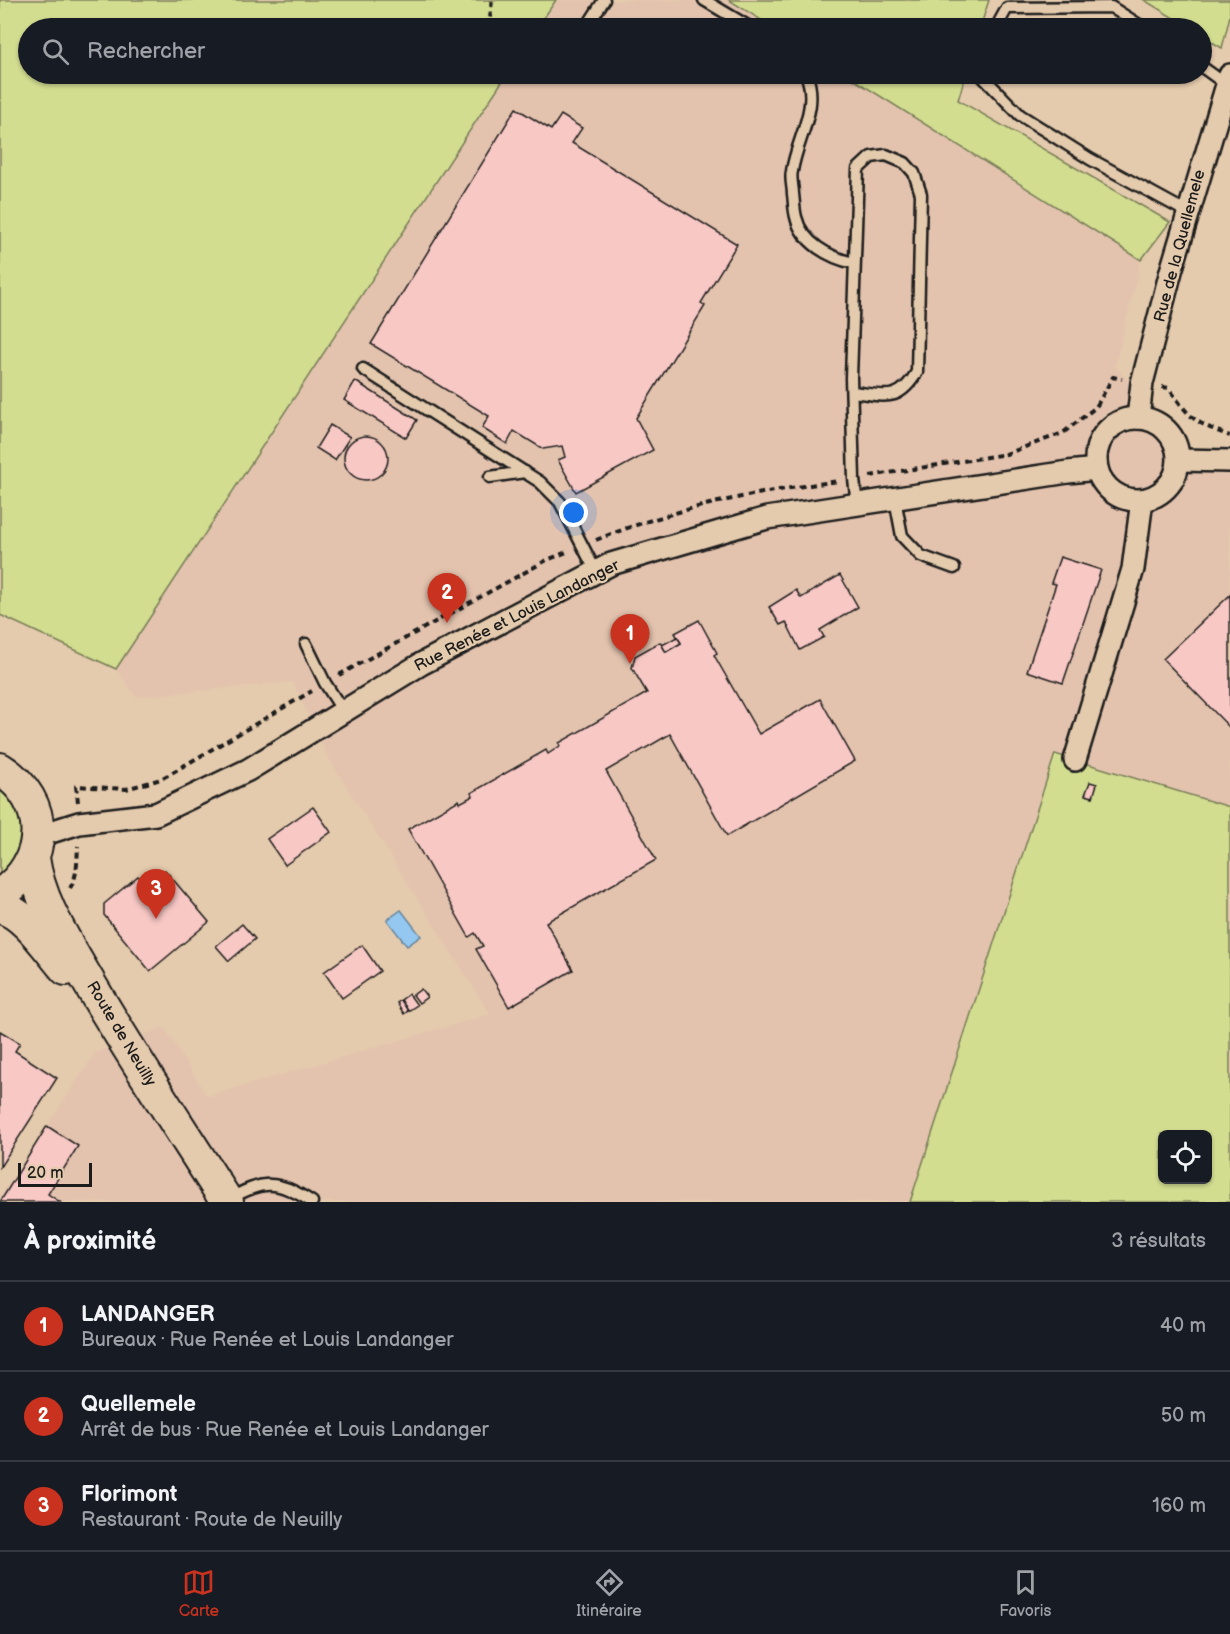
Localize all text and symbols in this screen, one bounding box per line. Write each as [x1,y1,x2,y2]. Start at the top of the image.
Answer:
search box [18,18,1212,84]
icon: search [39,35,72,68]
text: Rechercher [87,38,205,65]
street label: Rue de la Quellemele [1151,167,1210,324]
your location [559,498,588,527]
street label: Rue Renée et Louis Landanger [411,556,623,676]
pin: 2 [428,574,466,623]
pin: 1 [610,614,650,664]
pin: 3 [136,870,176,919]
street label: Route de Neuilly [82,978,160,1091]
map controls [1158,1130,1212,1184]
button: locate [1158,1130,1212,1184]
scale bar [18,1160,92,1188]
text: 20 m [27,1164,63,1183]
text: À proximité [24,1226,156,1257]
text: 3 résultats [1111,1229,1206,1253]
text: LANDANGER [81,1301,214,1328]
text: 1 [39,1314,48,1338]
text: 40 m [1160,1314,1206,1338]
text: Bureaux · Rue Renée et Louis Landanger [81,1328,453,1352]
text: Quellemele [81,1391,196,1418]
text: 2 [38,1404,49,1428]
text: 50 m [1161,1404,1206,1428]
text: Arrêt de bus · Rue Renée et Louis Landanger [81,1418,489,1442]
text: Florimont [81,1481,177,1508]
text: 3 [38,1494,49,1518]
text: 160 m [1152,1494,1206,1518]
text: Restaurant · Route de Neuilly [81,1508,342,1532]
tab: Carte [179,1566,219,1621]
tab: Itinéraire [576,1566,642,1621]
tab: Favoris [999,1566,1051,1621]

